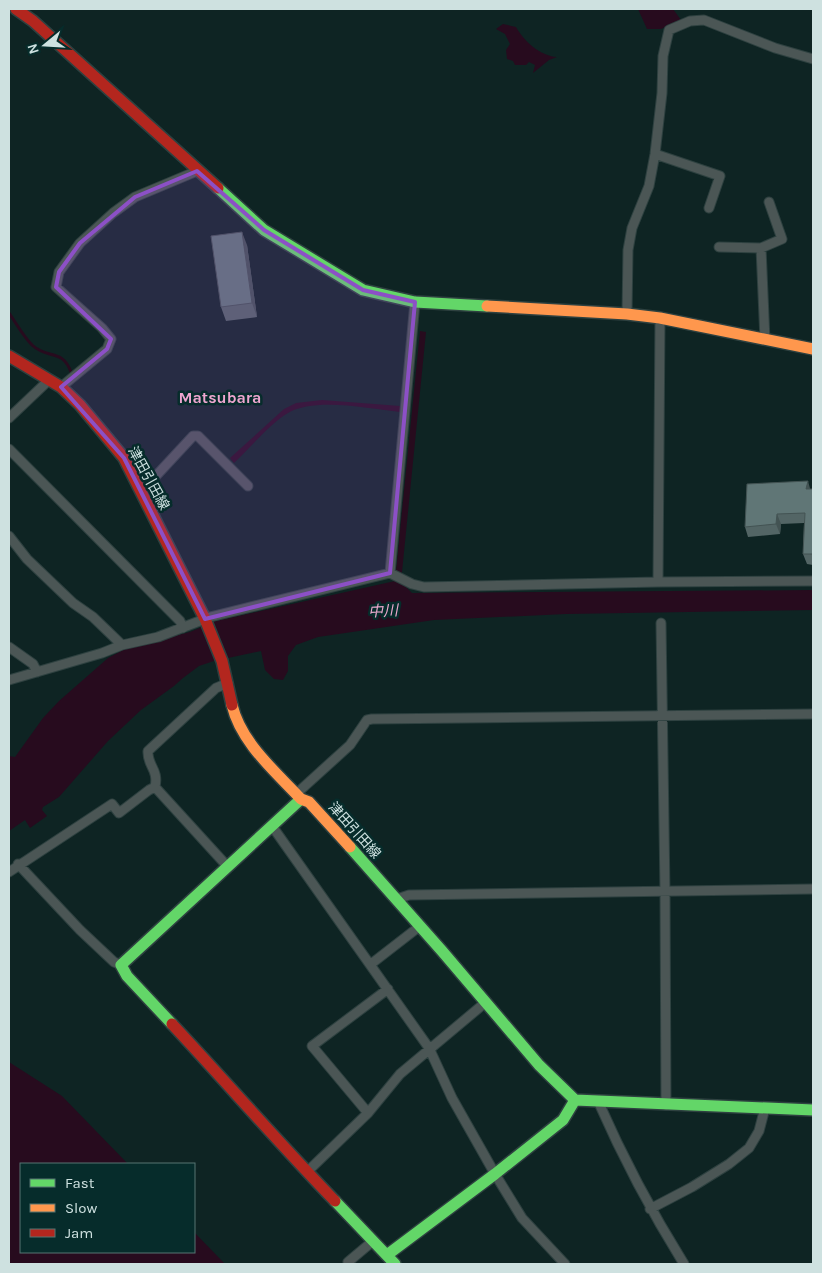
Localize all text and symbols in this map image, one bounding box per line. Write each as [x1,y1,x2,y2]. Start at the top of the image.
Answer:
north arrow [20,20,70,70]
text: N [23,41,43,56]
district label: Matsubara [179,388,261,407]
street label: 津田引田線 [124,444,173,513]
water label: 中川 [368,601,400,621]
street label: 津田引田線 [325,799,384,862]
legend [20,1163,195,1253]
text: Fast [65,1174,95,1192]
text: Slow [65,1199,97,1217]
text: Jam [65,1224,93,1242]

